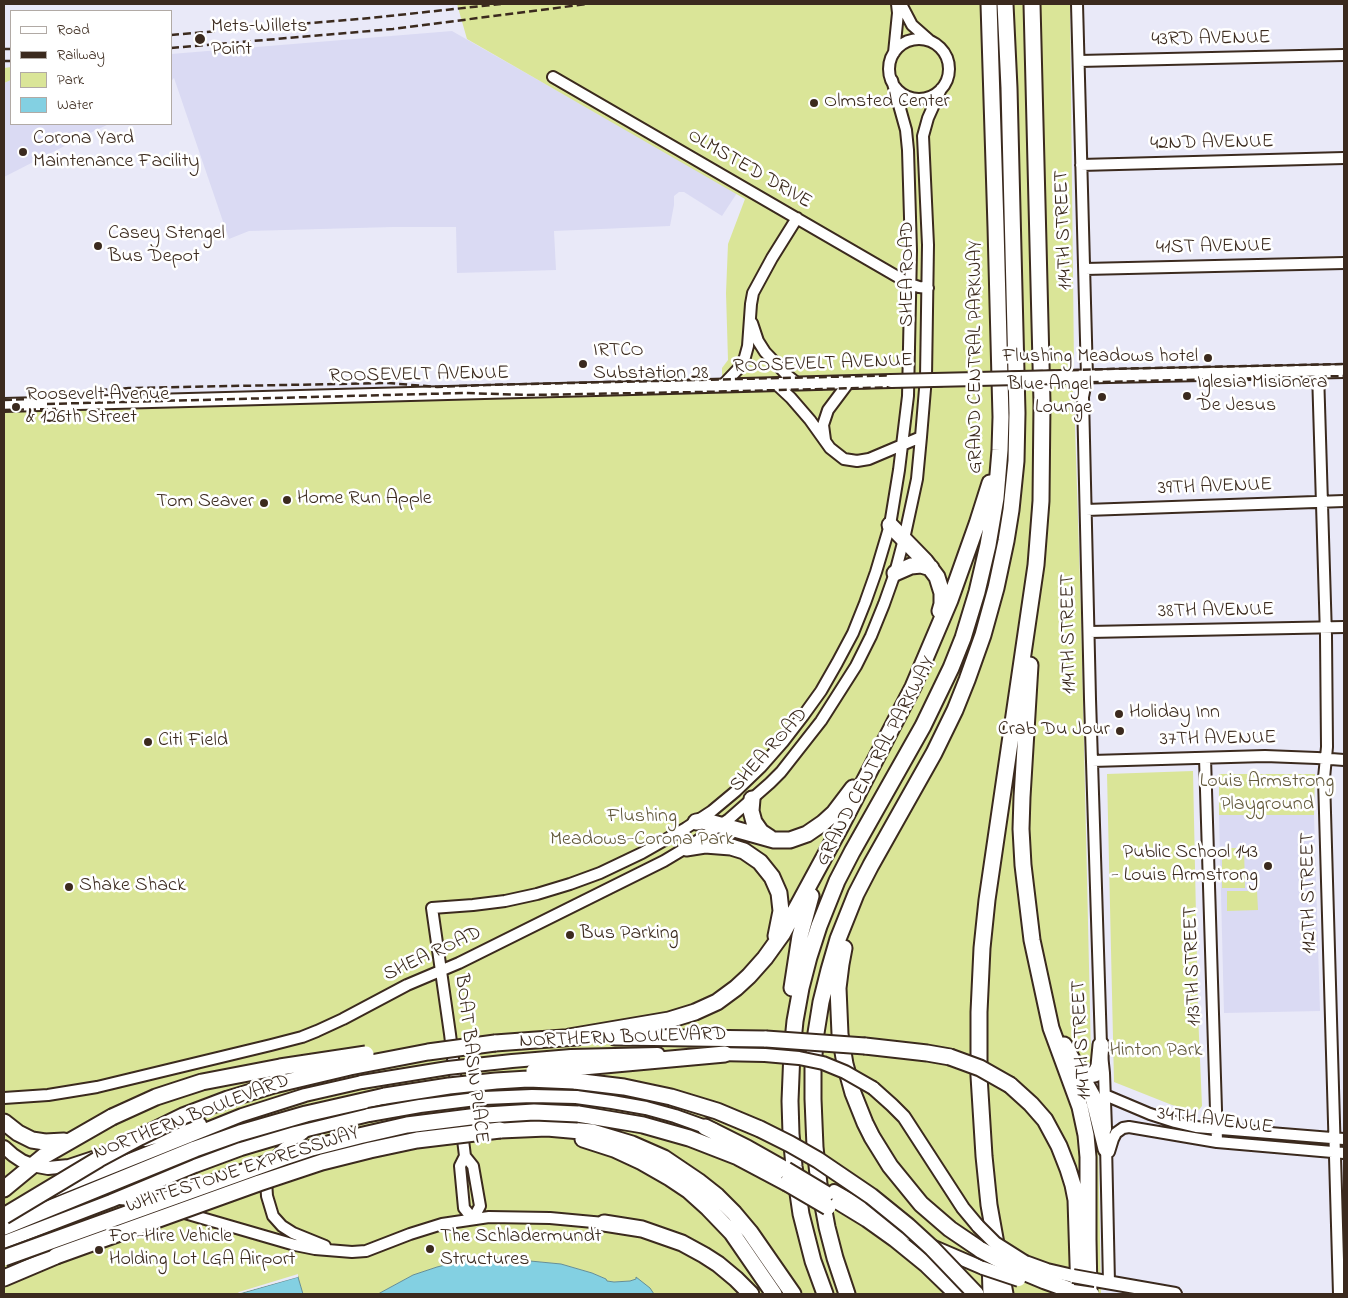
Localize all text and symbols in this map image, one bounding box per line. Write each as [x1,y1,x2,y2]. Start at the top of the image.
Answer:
legend [10,10,172,125]
place label: Mets–Willets Point [211,16,307,63]
text: Road [57,19,90,41]
street label: 43RD AVENUE [1151,27,1271,53]
marker: Mets–Willets Point [193,32,207,46]
text: Railway [57,44,105,66]
text: Park [57,69,84,91]
place label: Olmsted Center [824,91,950,115]
text: Water [57,94,93,116]
marker: Olmsted Center [808,97,820,109]
street label: OLMSTED DRIVE [683,125,815,215]
place label: Corona Yard Maintenance Facility [33,128,199,175]
street label: 42ND AVENUE [1150,131,1274,157]
marker: Corona Yard Maintenance Facility [17,146,29,158]
street label: 114TH STREET [1051,170,1079,290]
street label: SHEA ROAD [897,221,921,327]
place label: Casey Stengel Bus Depot [108,223,225,270]
street label: 41ST AVENUE [1156,235,1272,261]
marker: Casey Stengel Bus Depot [92,240,104,252]
street label: GRAND CENTRAL PARKWAY [965,240,989,474]
place label: IRTCO Substation 28 [593,340,708,387]
place label: Flushing Meadows hotel [1002,346,1198,370]
street label: ROOSEVELT AVENUE [733,350,913,380]
marker: Flushing Meadows hotel [1202,352,1214,364]
marker: IRTCO Substation 28 [577,358,589,370]
street label: ROOSEVELT AVENUE [329,362,509,390]
place label: Iglesia Misionera De Jesus [1197,372,1328,419]
place label: Blue Angel Lounge [1008,374,1092,421]
place label: Roosevelt Avenue & 126th Street [26,384,169,431]
marker: Iglesia Misionera De Jesus [1181,390,1193,402]
marker: Blue Angel Lounge [1096,391,1108,403]
marker: Roosevelt Avenue & 126th Street [10,401,22,413]
street label: 39TH AVENUE [1157,474,1273,502]
place label: Home Run Apple [297,488,432,512]
place label: Tom Seaver [156,491,254,515]
marker: Home Run Apple [281,494,293,506]
marker: Tom Seaver [258,497,270,509]
street label: 114TH STREET [1057,574,1083,694]
street label: 38TH AVENUE [1158,599,1274,625]
street label: GRAND CENTRAL PARKWAY [812,653,942,871]
place label: Holiday Inn [1129,702,1220,726]
street label: SHEA ROAD [726,704,814,798]
marker: Holiday Inn [1113,708,1125,720]
place label: Crab Du Jour [998,719,1110,743]
marker: Crab Du Jour [1114,725,1126,737]
street label: 37TH AVENUE [1159,727,1277,753]
place label: Citi Field [158,730,228,754]
marker: Citi Field [142,736,154,748]
park label: Louis Armstrong Playground [1200,771,1334,818]
park label: Flushing Meadows-Corona Park [550,806,734,853]
street label: 112TH STREET [1297,832,1323,954]
place label: Public School 143 - Louis Armstrong [1111,842,1258,889]
marker: Public School 143 - Louis Armstrong [1262,860,1274,872]
place label: Shake Shack [79,875,186,899]
marker: Shake Shack [63,881,75,893]
street label: 113TH STREET [1180,906,1208,1026]
street label: SHEA ROAD [380,922,486,988]
place label: Bus Parking [580,923,679,947]
marker: Bus Parking [564,929,576,941]
street label: BOAT BASIN PLACE [448,973,492,1145]
street label: 114TH STREET [1068,979,1098,1101]
street label: NORTHERN BOULEVARD [519,1023,727,1055]
park label: Hinton Park [1109,1040,1203,1064]
street label: NORTHERN BOULEVARD [91,1070,293,1166]
street label: 34TH AVENUE [1156,1103,1274,1141]
street label: WHITESTONE EXPRESSWAY [124,1122,362,1220]
place label: For-Hire Vehicle Holding Lot LGA Airport [109,1226,296,1273]
place label: The Schladermundt Structures [440,1226,601,1273]
marker: The Schladermundt Structures [424,1243,436,1255]
marker: For-Hire Vehicle Holding Lot LGA Airport [93,1244,105,1256]

